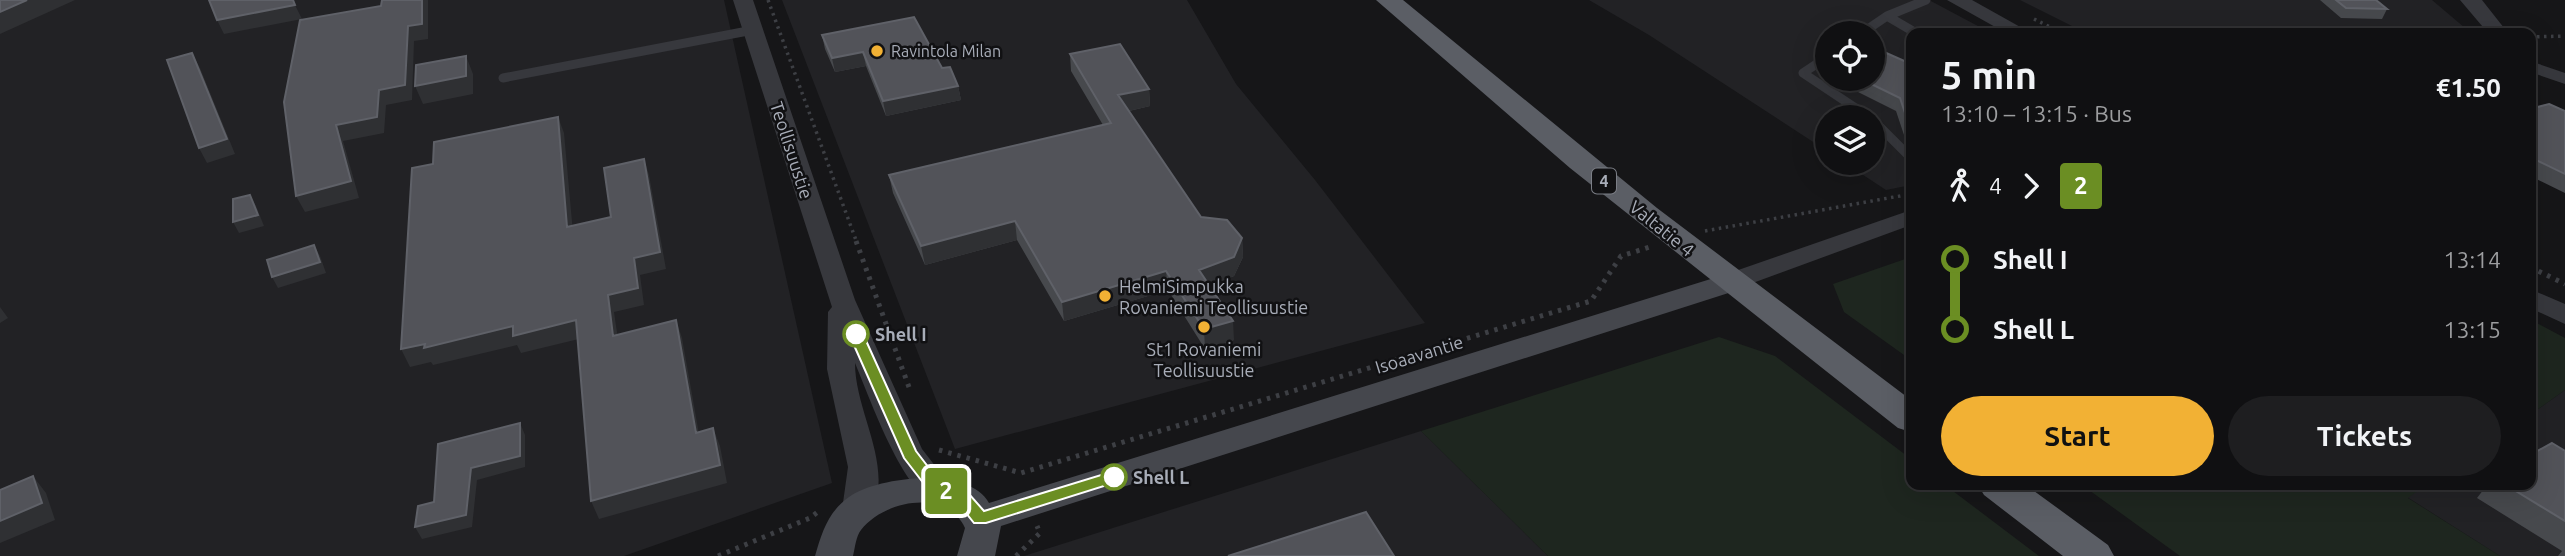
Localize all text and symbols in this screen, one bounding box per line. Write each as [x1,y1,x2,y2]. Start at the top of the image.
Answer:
map controls [1815,21,1885,175]
button: locate [1815,21,1885,91]
place label: Ravintola Milan [891,42,1001,60]
marker: Ravintola Milan [869,43,885,59]
text: 5 min [1941,54,2037,96]
text: €1.50 [2436,73,2501,102]
street label: Teollisuustie [767,99,817,201]
text: 13:10 – 13:15 · Bus [1941,101,2132,126]
button: layers [1815,105,1885,175]
icon: walk [1941,167,1979,205]
icon: forward [2012,167,2050,205]
road number: 4 [1592,168,1616,194]
text: 2 [2074,172,2088,199]
text: 4 [1989,173,2002,198]
street label: Valtatie 4 [1626,196,1698,260]
text: Shell I [1993,245,2068,274]
text: 13:14 [2443,247,2501,272]
place label: HelmiSimpukka Rovaniemi Teollisuustie [1119,276,1308,317]
marker: HelmiSimpukka Rovaniemi Teollisuustie [1097,288,1113,304]
text: Shell L [1993,315,2074,344]
text: 13:15 [2443,317,2501,342]
marker: St1 Rovaniemi Teollisuustie [1196,319,1212,335]
marker: Shell I [843,321,869,347]
place label: Shell I [875,324,927,344]
street label: Isoaavantie [1373,331,1465,377]
place label: St1 Rovaniemi Teollisuustie [1147,339,1261,380]
button: Start [1941,396,2214,476]
button: Tickets [2228,396,2501,476]
marker: Shell L [1101,464,1127,490]
place label: Shell L [1133,467,1189,487]
line badge: 2 [923,468,969,514]
text: 2 [939,477,953,504]

